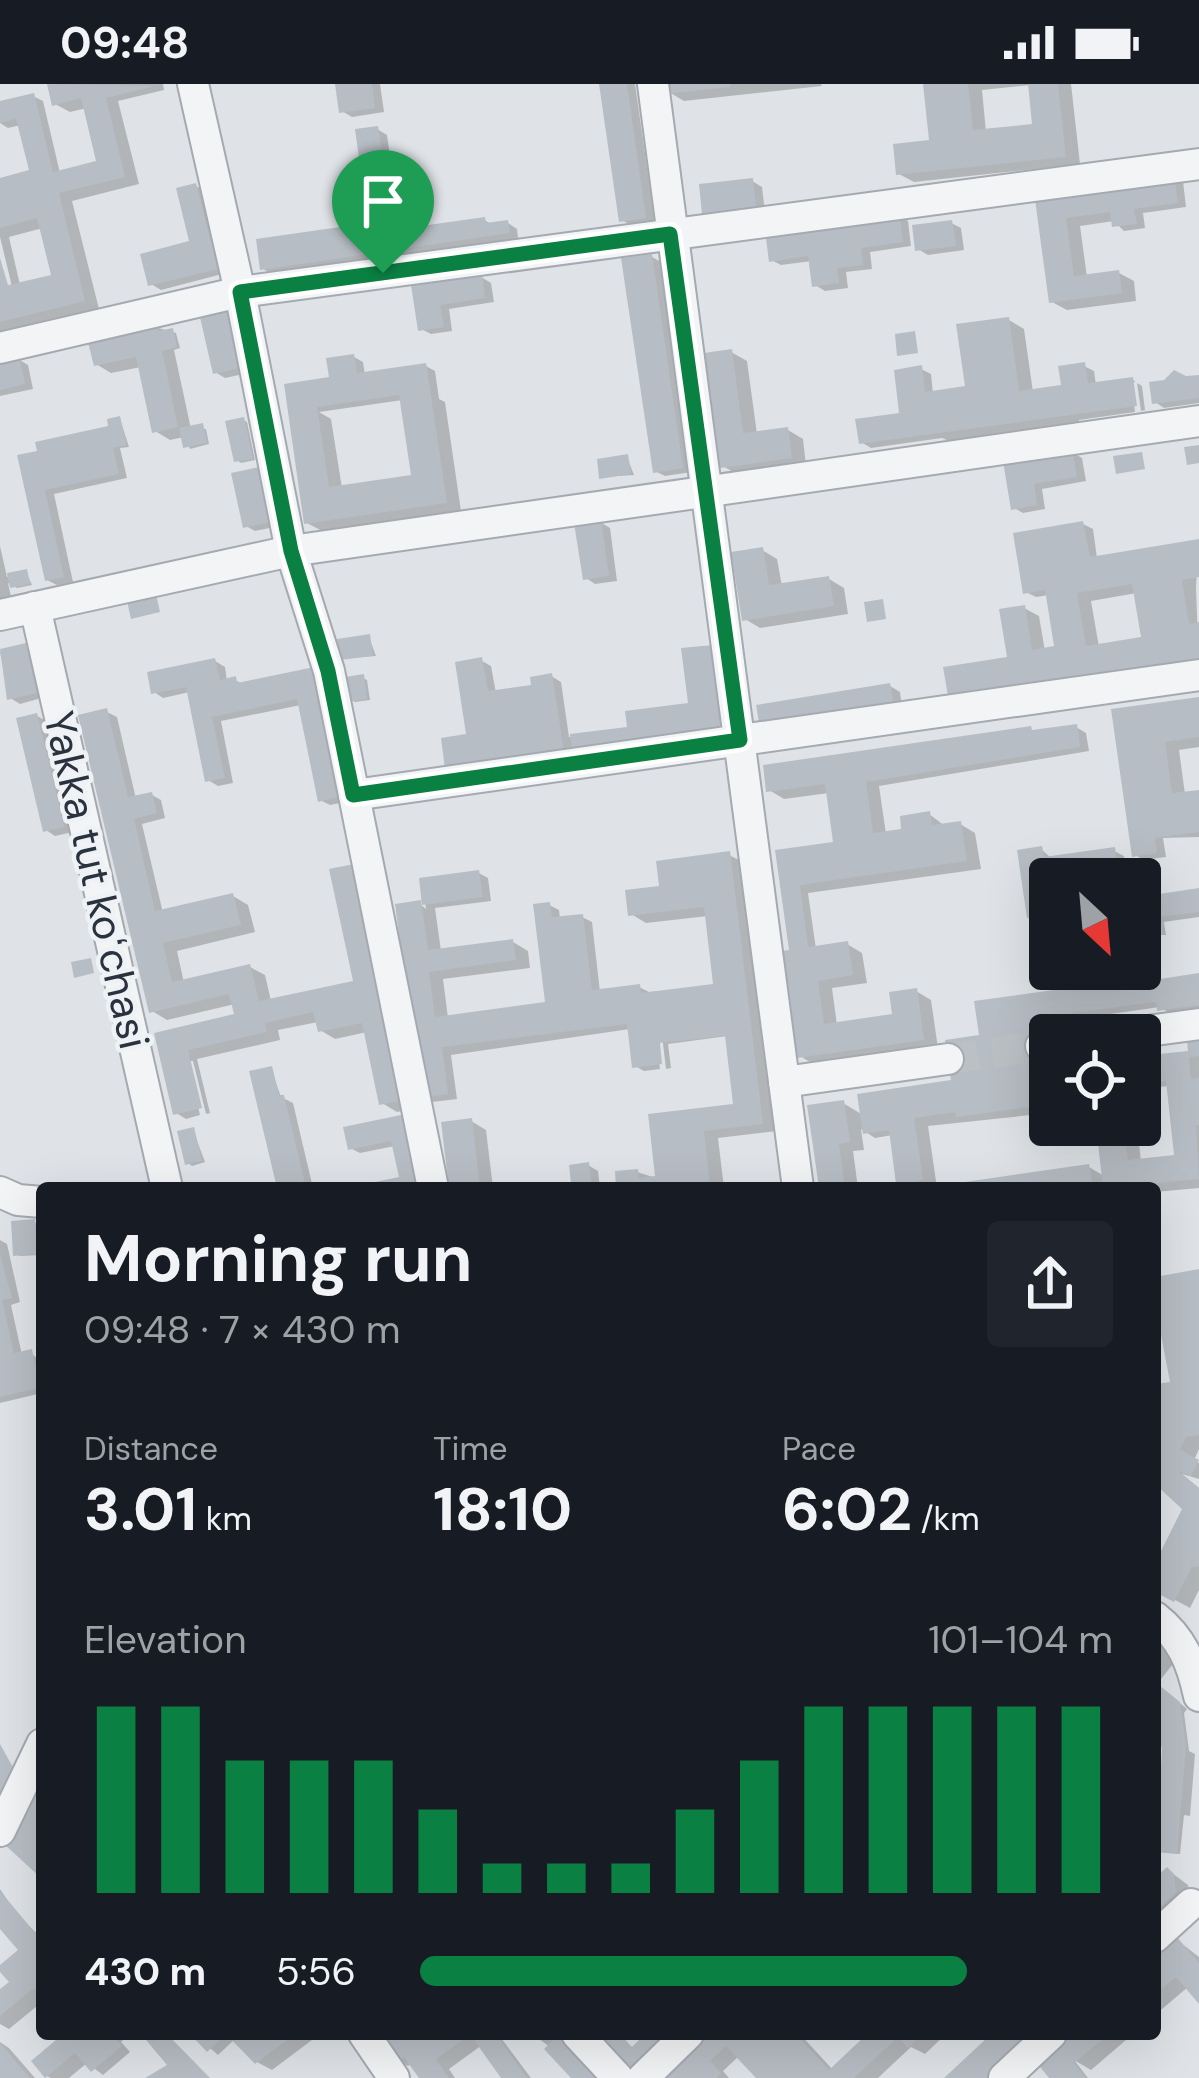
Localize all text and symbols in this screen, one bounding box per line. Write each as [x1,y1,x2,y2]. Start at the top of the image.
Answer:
text: 09:48 [60,13,189,72]
pin [332,150,434,273]
icon: arrive [350,168,416,234]
street label: Yakka tut koʻchasi [31,706,162,1054]
north arrow [1029,858,1161,990]
map controls [1029,858,1161,1146]
button: locate [1029,1014,1161,1146]
text: Morning run [84,1216,472,1301]
button: share [987,1221,1113,1347]
text: 09:48 · 7 × 430 m [84,1304,400,1355]
text: Distance [84,1427,218,1470]
text: Time [433,1427,508,1470]
text: Pace [782,1427,856,1470]
text: 3.01 [84,1470,197,1549]
text: 18:10 [433,1470,572,1549]
text: 6:02 [782,1470,912,1549]
text: km [197,1497,252,1540]
text: /km [912,1497,980,1540]
text: Elevation [84,1614,247,1665]
text: 101–104 m [928,1614,1113,1665]
text: 430 m [84,1946,206,1997]
text: 5:56 [276,1946,356,1997]

